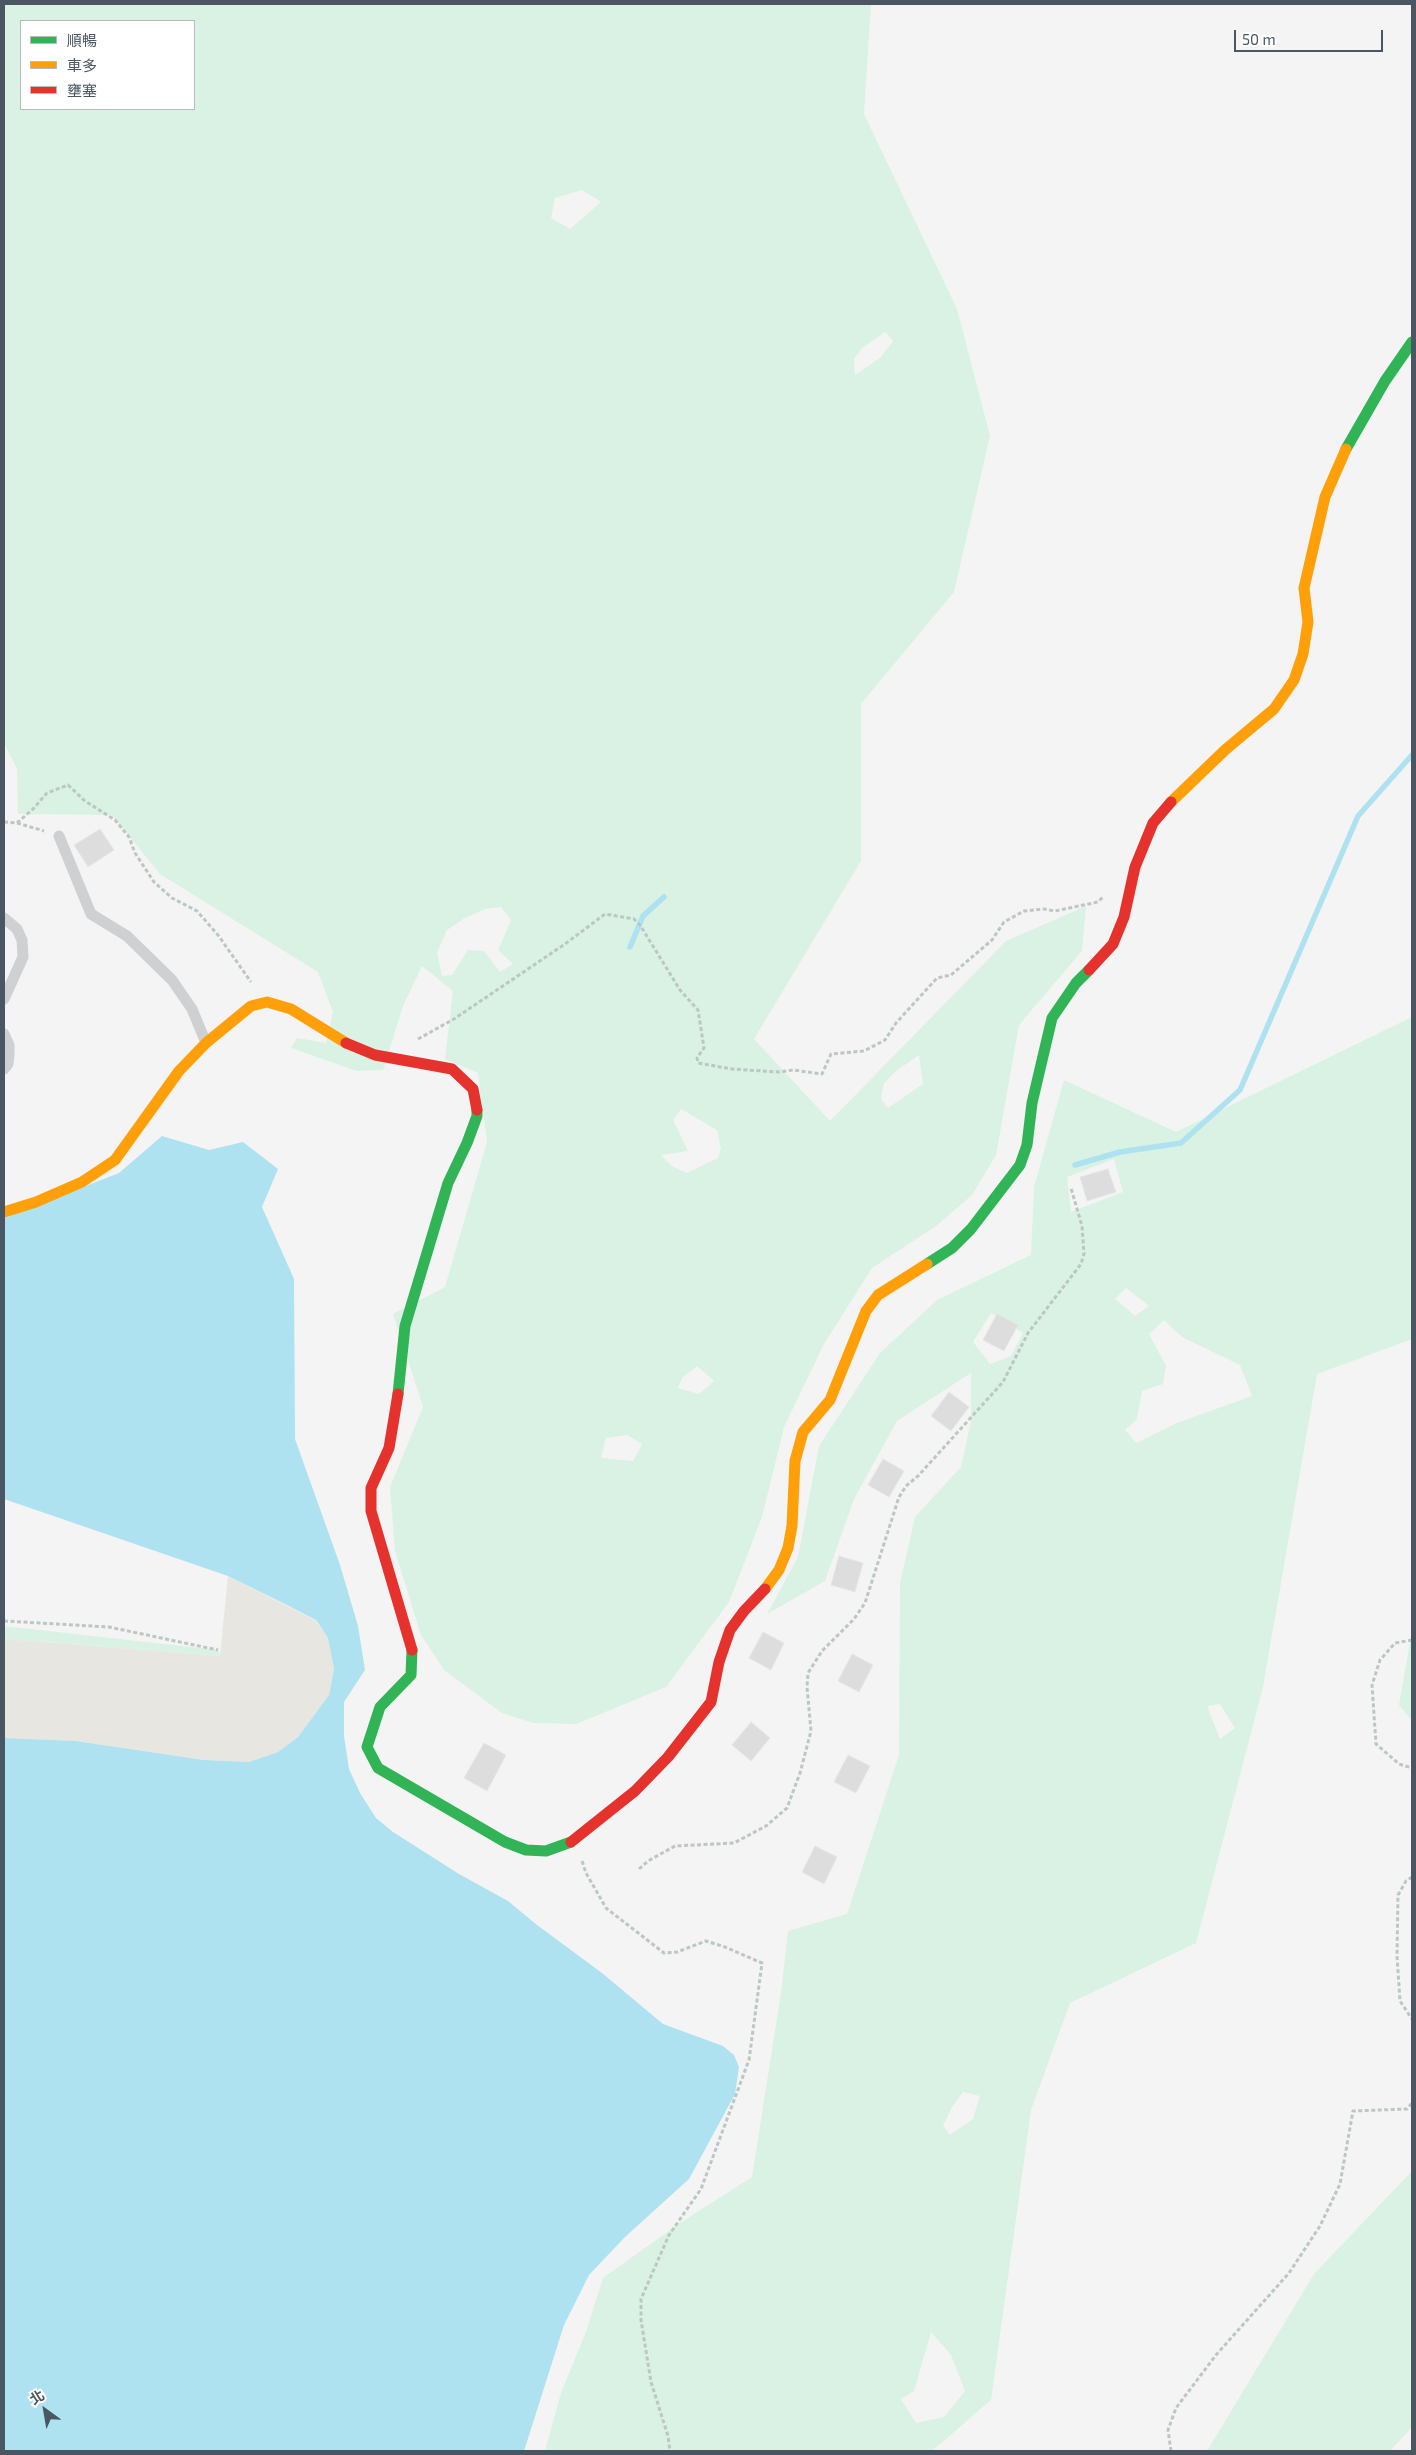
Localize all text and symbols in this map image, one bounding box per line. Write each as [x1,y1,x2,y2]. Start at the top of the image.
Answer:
legend [20,20,195,110]
scale bar [1236,20,1385,52]
text: 50 m [1242,30,1276,48]
text: 順暢 [67,31,97,49]
text: 車多 [67,56,97,74]
text: 壅塞 [67,81,97,99]
north arrow [20,2385,70,2435]
text: 北 [26,2386,47,2408]

